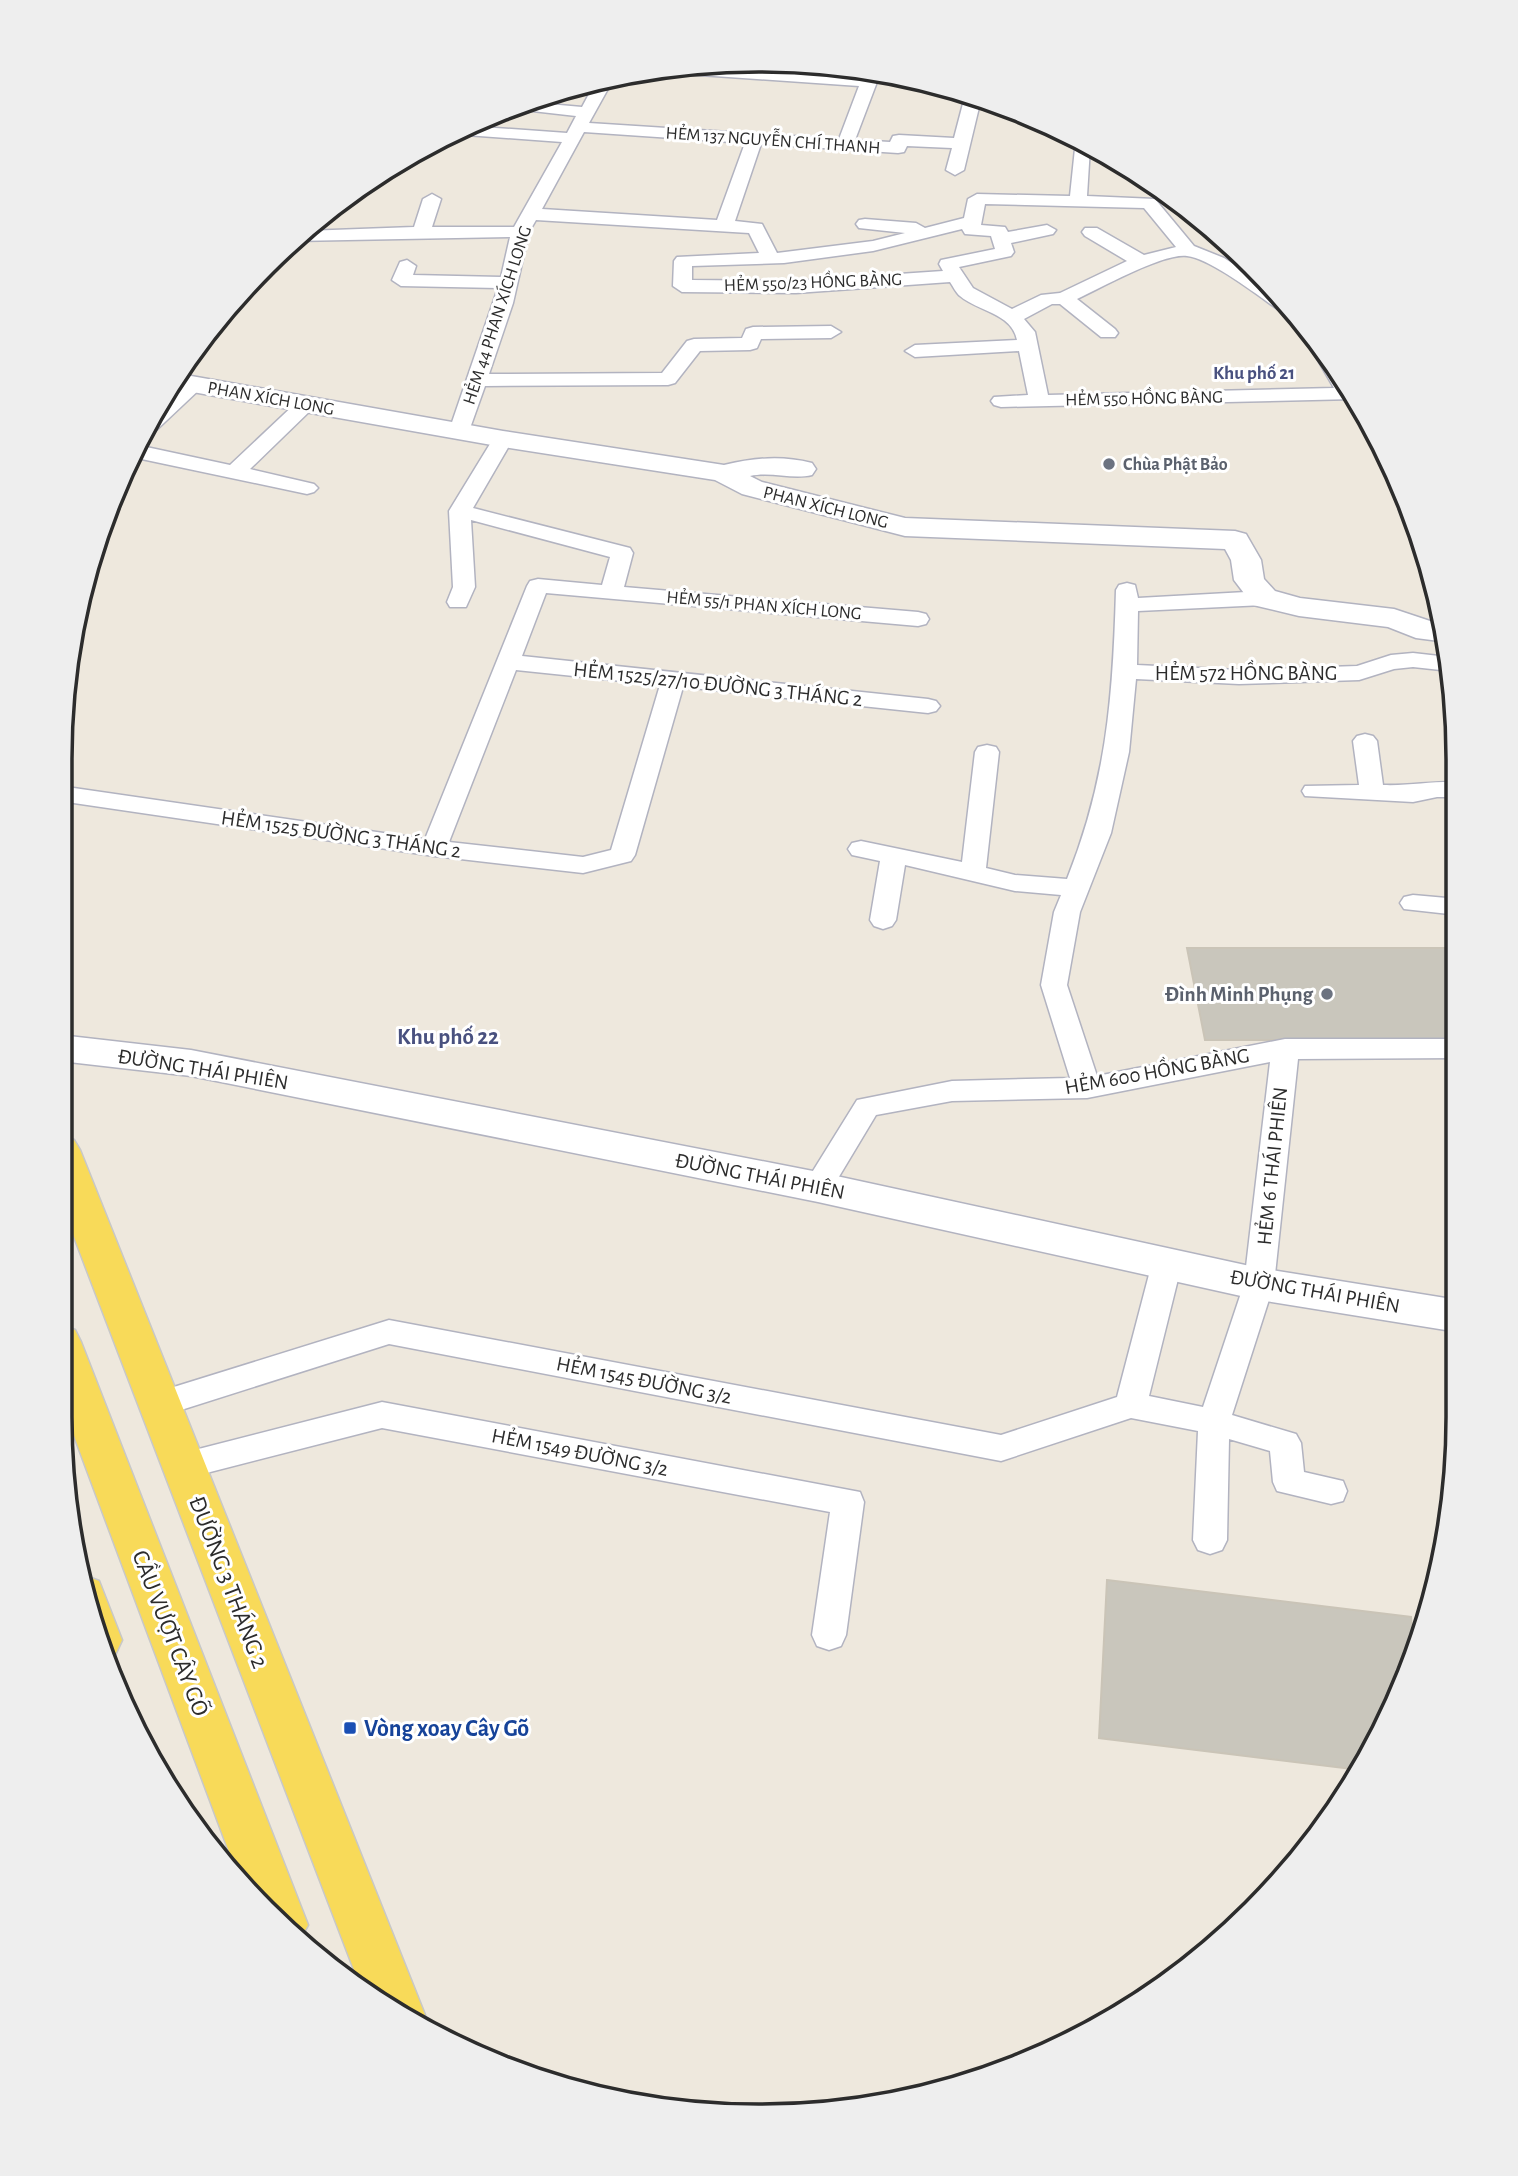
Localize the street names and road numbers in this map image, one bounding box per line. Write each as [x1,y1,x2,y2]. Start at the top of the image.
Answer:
street label: HẺM 137 NGUYỄN CHÍ THANH [665,119,881,157]
street label: HẺM 44 PHAN XÍCH LONG [458,223,535,407]
street label: HẺM 550/23 HỒNG BÀNG [723,266,903,295]
street label: PHAN XÍCH LONG [206,376,336,419]
street label: HẺM 550 HỒNG BÀNG [1065,384,1223,409]
street label: PHAN XÍCH LONG [761,481,891,532]
street label: HẺM 55/1 PHAN XÍCH LONG [666,586,862,623]
street label: HẺM 1525/27/10 ĐƯỜNG 3 THÁNG 2 [572,657,864,710]
street label: HẺM 572 HỒNG BÀNG [1155,659,1337,684]
street label: HẺM 1525 ĐƯỜNG 3 THÁNG 2 [220,805,463,862]
street label: HẺM 600 HỒNG BÀNG [1062,1041,1251,1098]
street label: ĐƯỜNG THÁI PHIÊN [116,1044,290,1093]
street label: HẺM 6 THÁI PHIÊN [1252,1086,1291,1246]
street label: ĐƯỜNG THÁI PHIÊN [673,1148,847,1203]
street label: ĐƯỜNG THÁI PHIÊN [1228,1264,1402,1317]
street label: HẺM 1545 ĐƯỜNG 3/2 [554,1351,734,1408]
street label: HẺM 1549 ĐƯỜNG 3/2 [490,1423,670,1480]
street label: ĐƯỜNG 3 THÁNG 2 [184,1492,274,1672]
street label: CẦU VƯỢT CÂY GÕ [127,1546,216,1720]

